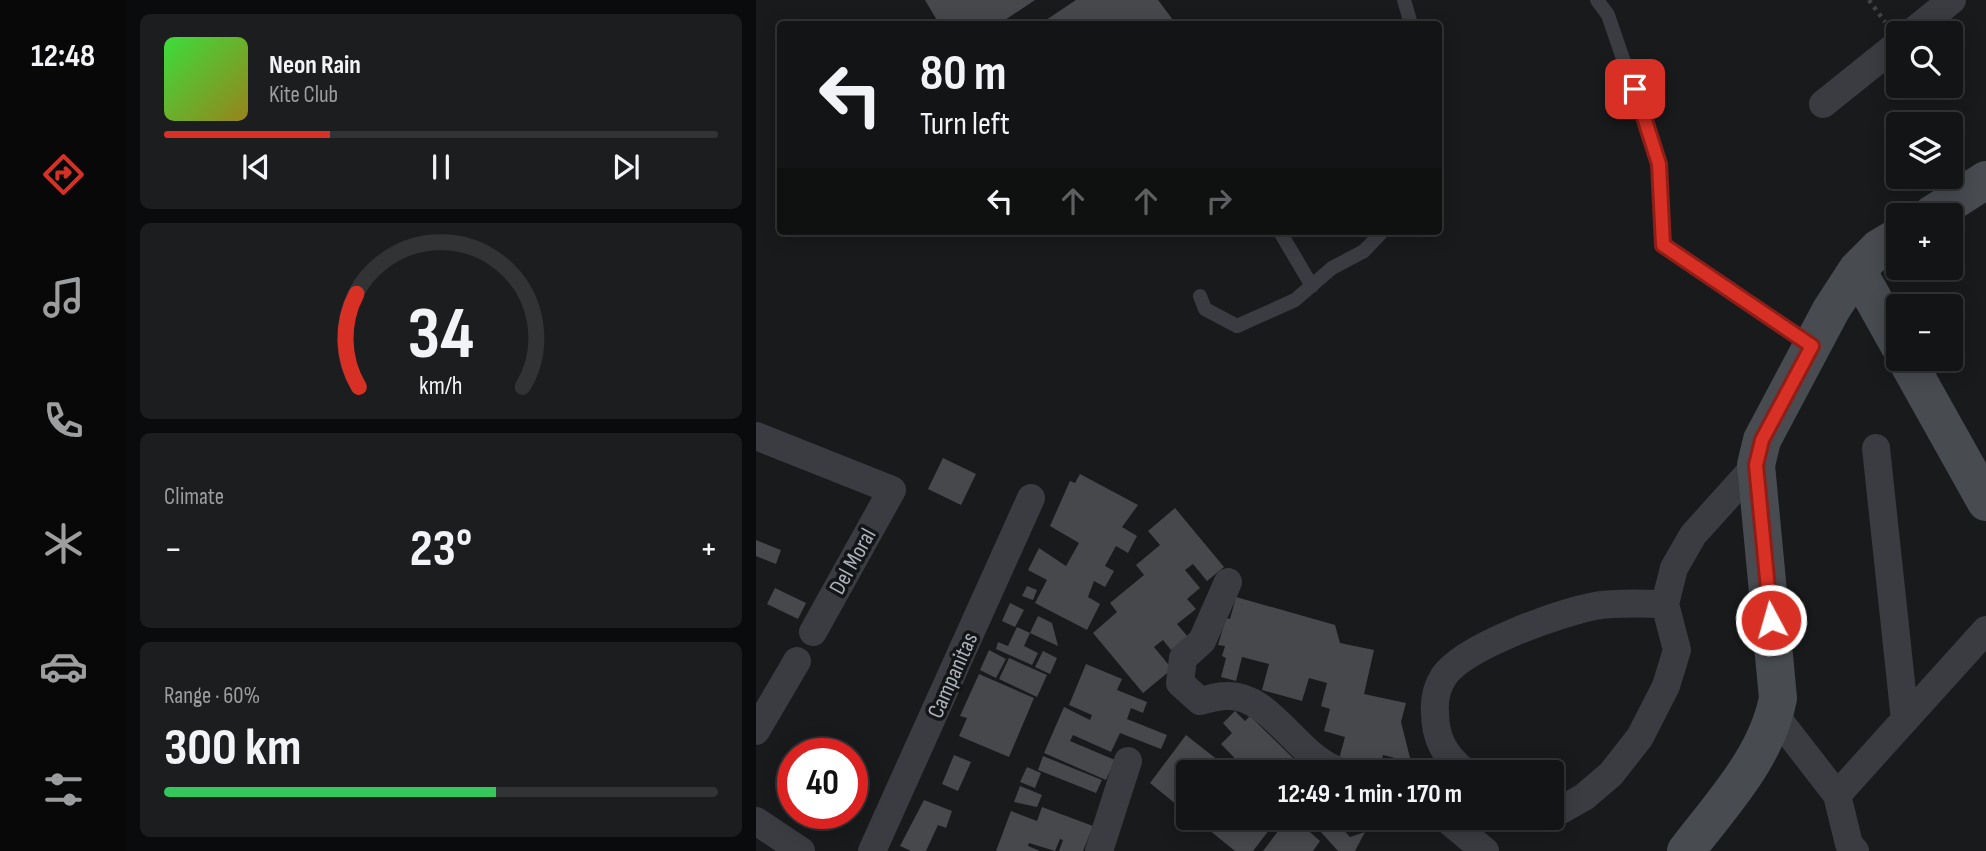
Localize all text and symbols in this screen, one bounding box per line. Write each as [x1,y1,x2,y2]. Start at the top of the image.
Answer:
map controls [1886,21,1963,371]
button: search [1886,21,1963,98]
text: 12:48 [31,37,95,76]
text: 80 m [920,45,1007,104]
icon: left [805,49,896,140]
text: Neon Rain [269,50,361,81]
pin [1605,59,1665,119]
icon: arrive [1616,70,1654,108]
text: Kite Club [269,81,338,109]
text: Turn left [920,105,1010,144]
button: layers [1886,112,1963,189]
icon: previous [237,148,275,186]
icon: pause [422,148,460,186]
icon: next [607,148,645,186]
icon: directions [39,150,88,199]
icon: left [981,182,1019,220]
icon: ahead [1054,182,1092,220]
icon: ahead [1127,182,1165,220]
icon: right [1200,182,1238,220]
button: + [1886,203,1963,280]
icon: music [39,273,88,322]
text: 34 [408,291,474,379]
button: − [1886,294,1963,371]
text: km/h [419,371,463,402]
icon: phone [39,396,88,445]
text: Climate [164,483,224,511]
text: 23° [410,518,472,581]
icon: climate [39,519,88,568]
street label: Del Moral [823,524,882,599]
text: − [164,527,183,572]
text: + [699,527,718,572]
position arrow [1734,583,1808,657]
street label: Campanitas [922,628,984,723]
icon: car [39,642,88,691]
text: Range · 60% [164,682,260,710]
text: 300 km [164,717,301,780]
speed limit sign: 40 [777,738,868,829]
icon: filters [39,765,88,814]
text: 12:49 · 1 min · 170 m [1278,779,1462,810]

